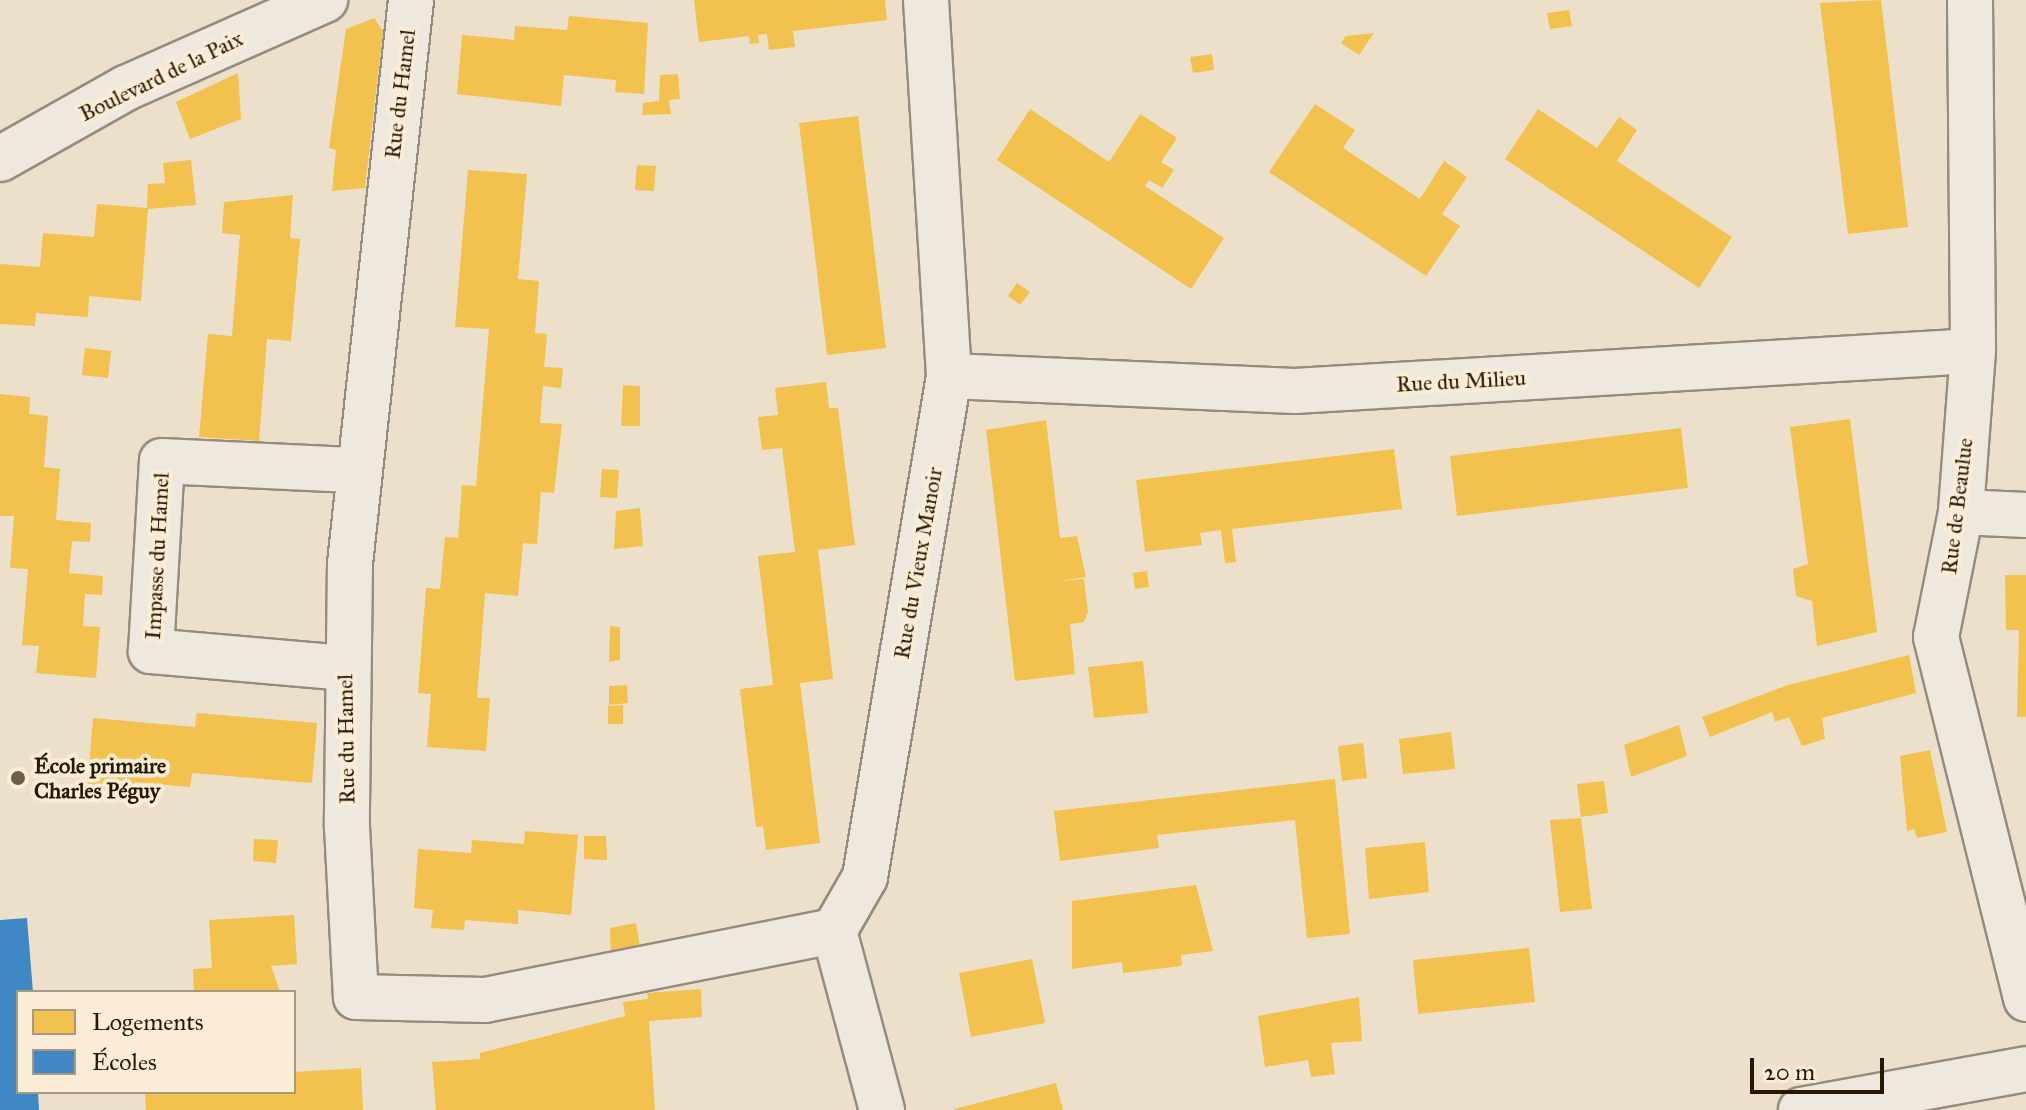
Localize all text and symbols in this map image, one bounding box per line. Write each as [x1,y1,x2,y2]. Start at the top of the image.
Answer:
street label: Boulevard de la Paix [75,25,247,127]
street label: Rue du Hamel [379,28,421,160]
street label: Rue du Milieu [1395,364,1527,398]
street label: Rue de Beaulue [1936,436,1978,576]
street label: Rue du Vieux Manoir [888,465,948,661]
street label: Impasse du Hamel [139,472,175,640]
street label: Rue du Hamel [332,674,360,804]
place label: École primaire Charles Péguy [34,752,166,804]
marker: École primaire Charles Péguy [9,769,27,787]
legend [16,990,296,1094]
text: Logements [92,1007,203,1037]
scale bar [1754,1042,1888,1092]
text: Écoles [92,1047,157,1077]
text: 20 m [1764,1057,1815,1087]

